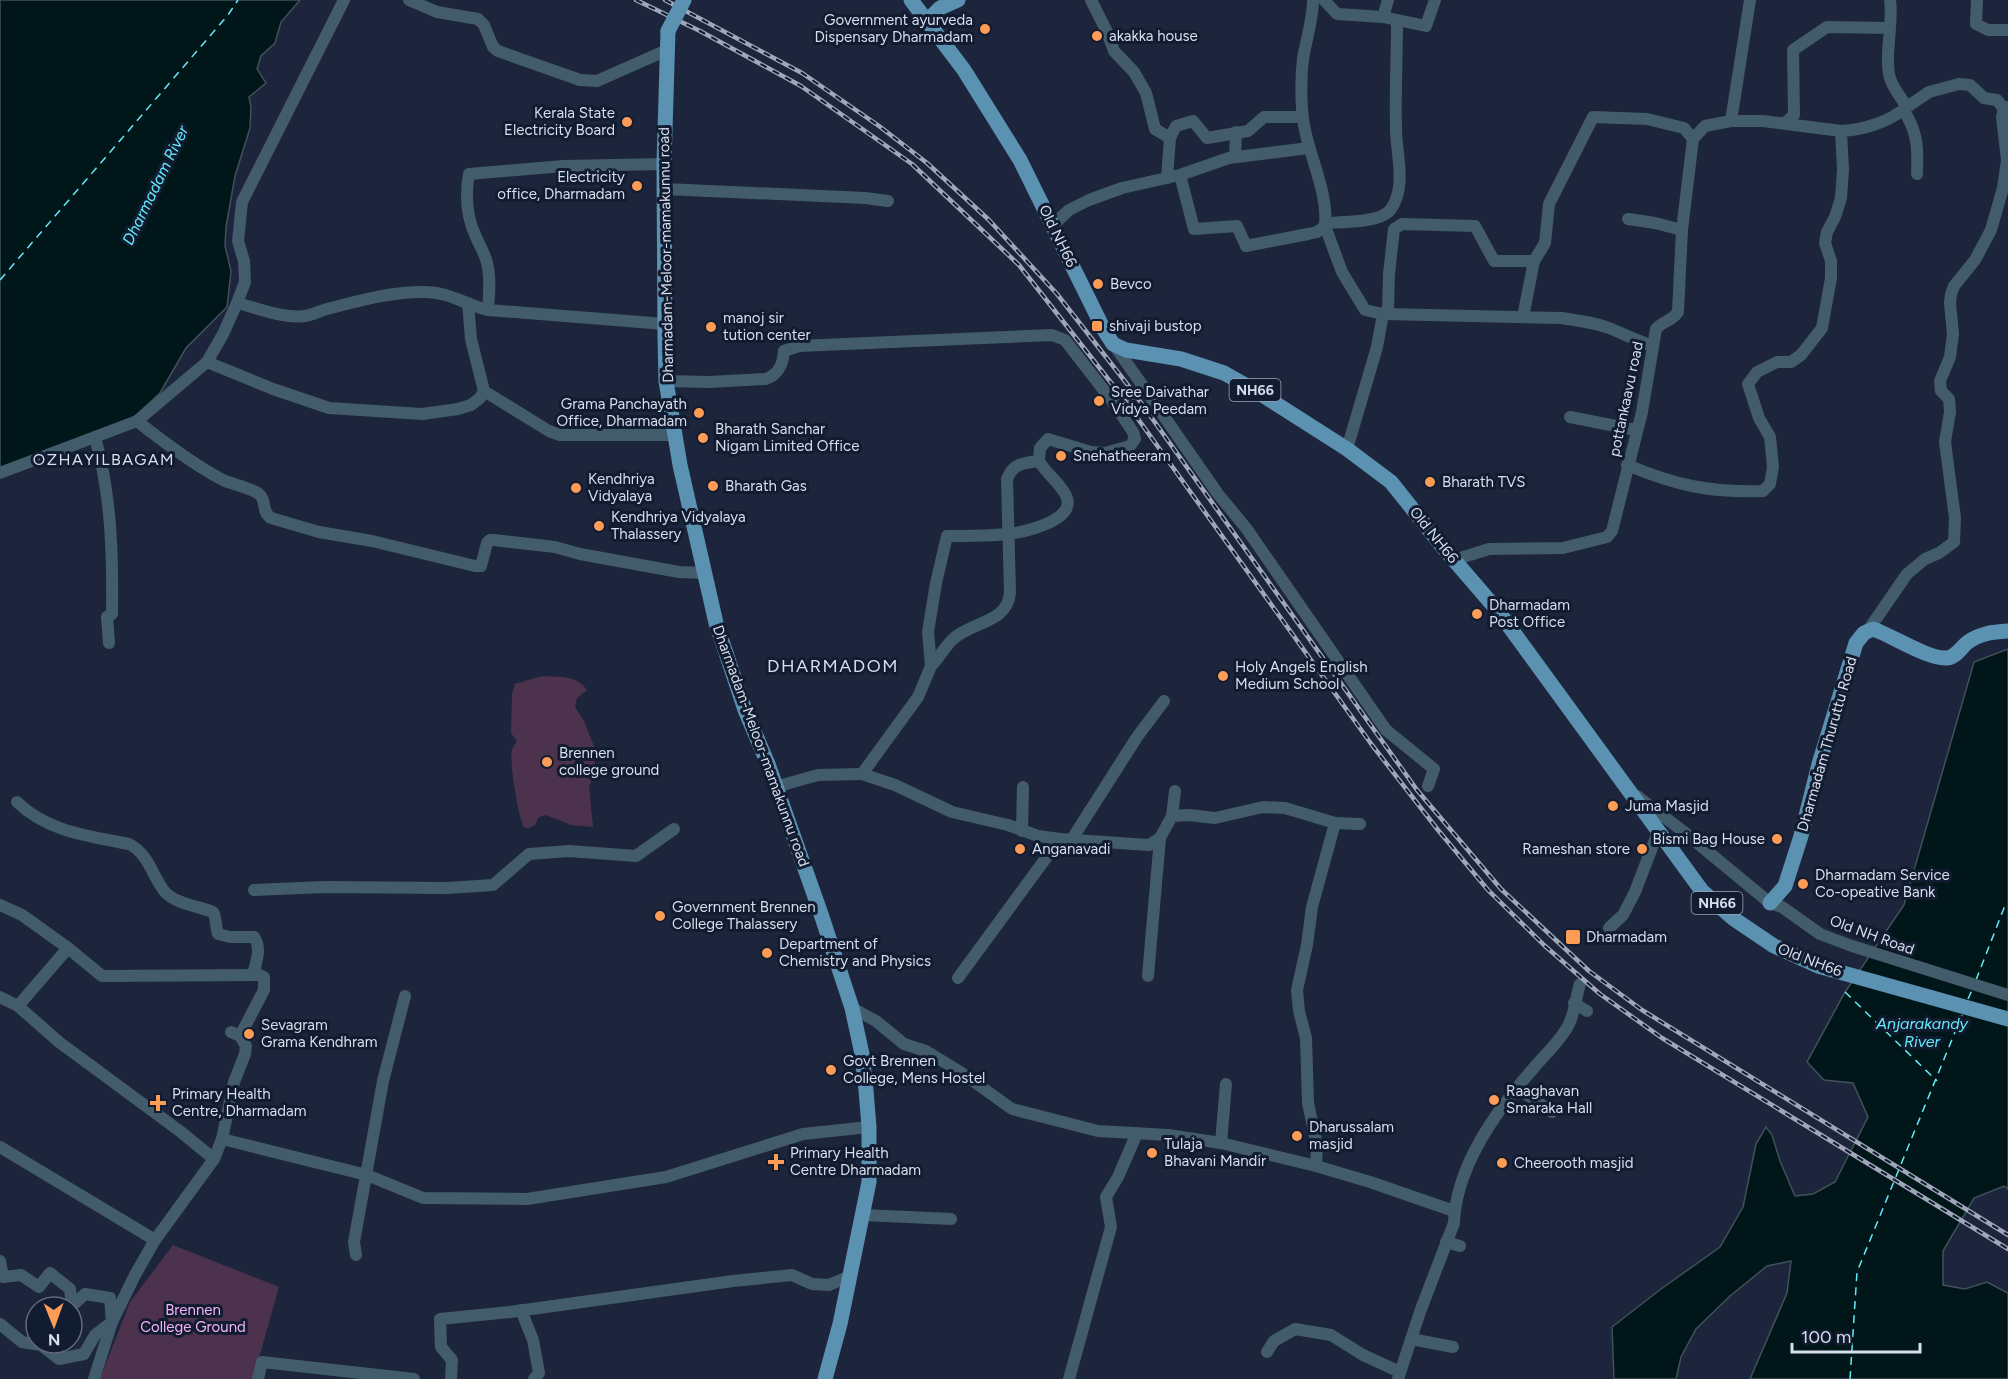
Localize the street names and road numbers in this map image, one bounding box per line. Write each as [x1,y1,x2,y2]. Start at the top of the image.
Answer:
street label: Dharmadam-Meloor-mamakunnu road [655,127,677,383]
street label: Old NH66 [1035,202,1081,271]
street label: pottankaavu road [1605,340,1647,458]
road number: NH66 [1230,379,1280,401]
street label: Old NH66 [1406,503,1462,567]
street label: Dharmadam-Meloor-mamakunnu road [709,623,813,869]
street label: Dharmadam Thuruttu Road [1793,654,1861,834]
road number: NH66 [1692,892,1742,914]
street label: Old NH Road [1827,911,1917,959]
street label: Old NH66 [1775,940,1845,981]

